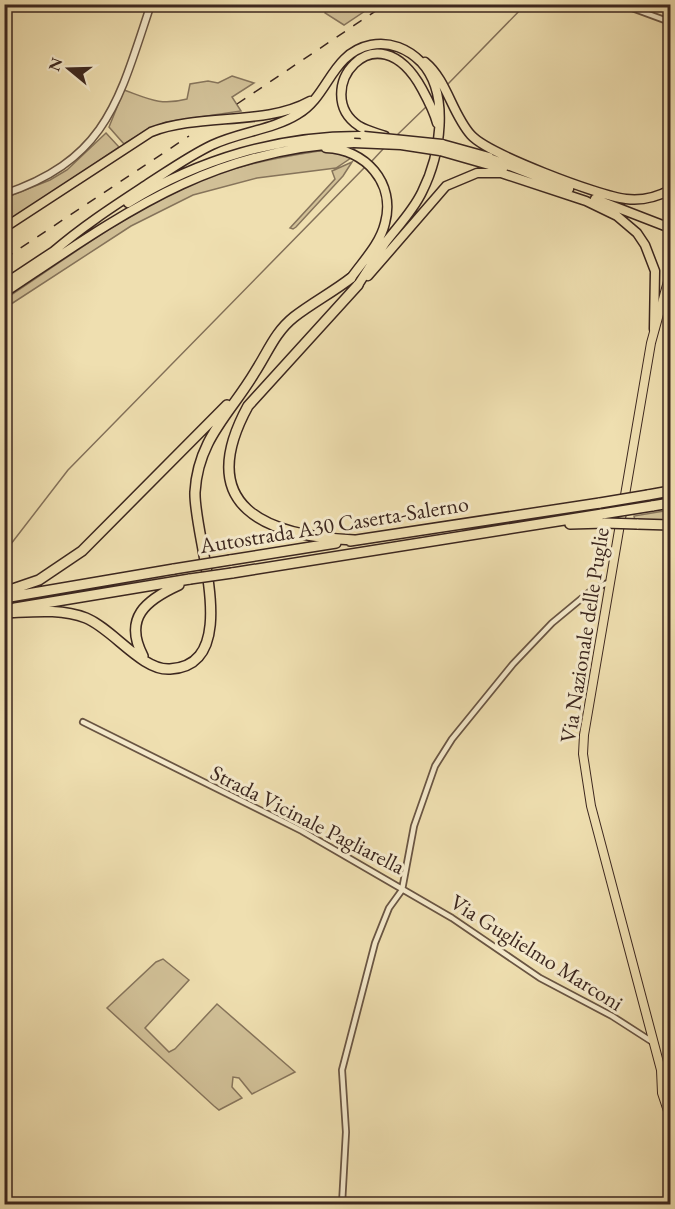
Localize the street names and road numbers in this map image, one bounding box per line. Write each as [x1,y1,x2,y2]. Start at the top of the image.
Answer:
street label: Autostrada A30 Caserta-Salerno [197,489,471,560]
street label: Via Nazionale delle Puglie [553,525,616,745]
street label: Strada Vicinale Pagliarella [206,758,410,881]
street label: Via Guglielmo Marconi [445,887,629,1017]

